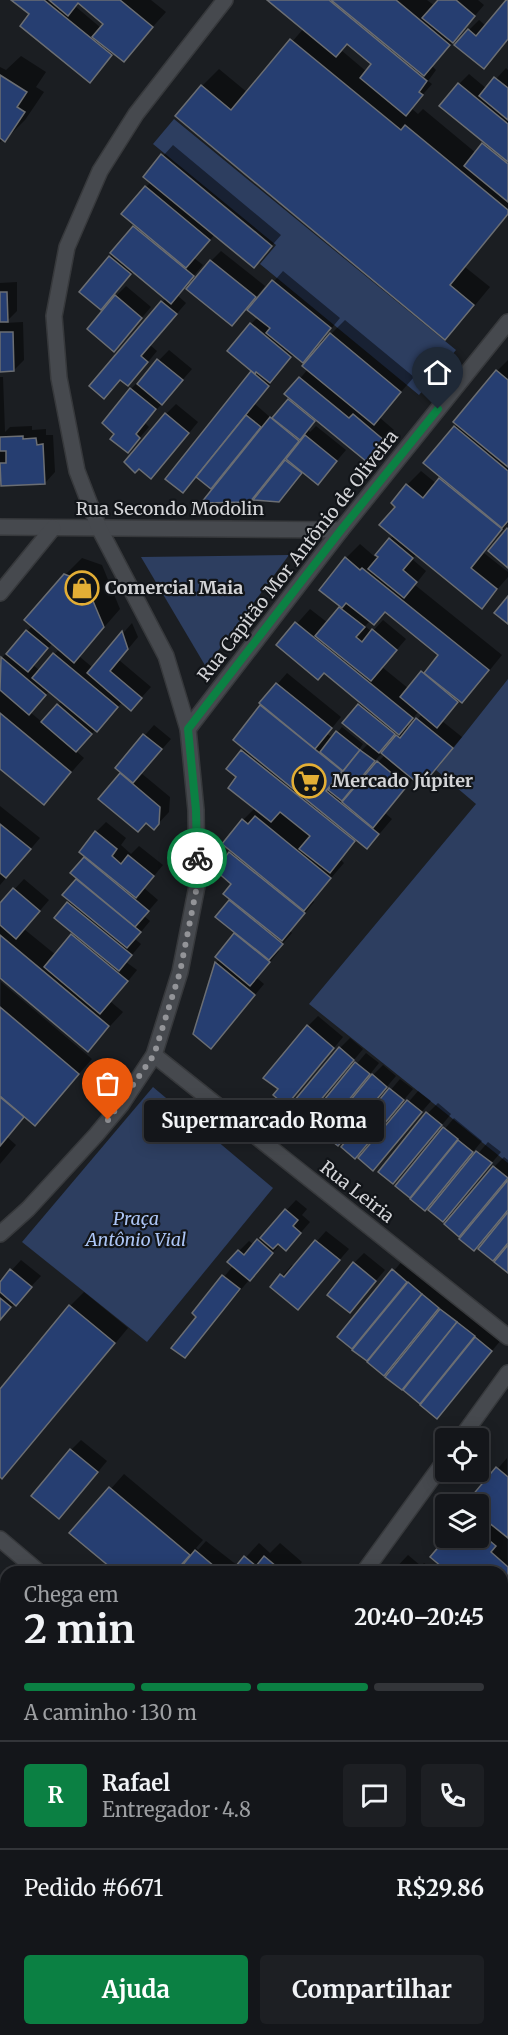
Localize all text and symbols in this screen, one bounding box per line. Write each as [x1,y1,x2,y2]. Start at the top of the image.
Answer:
pin [412,347,463,409]
icon: home [421,356,454,389]
street label: Rua Capitão Mor Antônio de Oliveira [192,425,403,686]
street label: Rua Secondo Modolin [76,497,264,520]
shop icon: Comercial Maia [64,570,100,606]
place label: Comercial Maia [105,576,243,599]
supermarket icon: Mercado Júpiter [291,763,327,799]
place label: Mercado Júpiter [332,769,473,792]
courier [167,828,227,888]
icon: bike [181,842,214,875]
pin [82,1058,133,1120]
icon: bag [91,1067,124,1100]
callout: Supermarcado Roma [144,1099,384,1141]
text: Supermarcado Roma [161,1108,367,1133]
street label: Rua Leiria [316,1156,399,1228]
park label: Praça Antônio Vial [84,1207,186,1251]
map controls [435,1428,489,1548]
button: locate [435,1428,489,1482]
button: layers [435,1494,489,1548]
text: Chega em [24,1582,119,1607]
text: 20:40–20:45 [354,1603,484,1631]
text: 2 min [24,1605,135,1654]
text: A caminho · 130 m [24,1700,197,1725]
button: chat [343,1764,406,1827]
button: phone [421,1764,484,1827]
text: Rafael [102,1769,170,1797]
text: R [48,1781,63,1809]
text: Entregador · 4.8 [102,1797,251,1822]
text: Pedido #6671 [24,1874,163,1902]
text: R$29.86 [397,1874,484,1902]
button: Ajuda [24,1955,248,2024]
button: Compartilhar [260,1955,484,2024]

